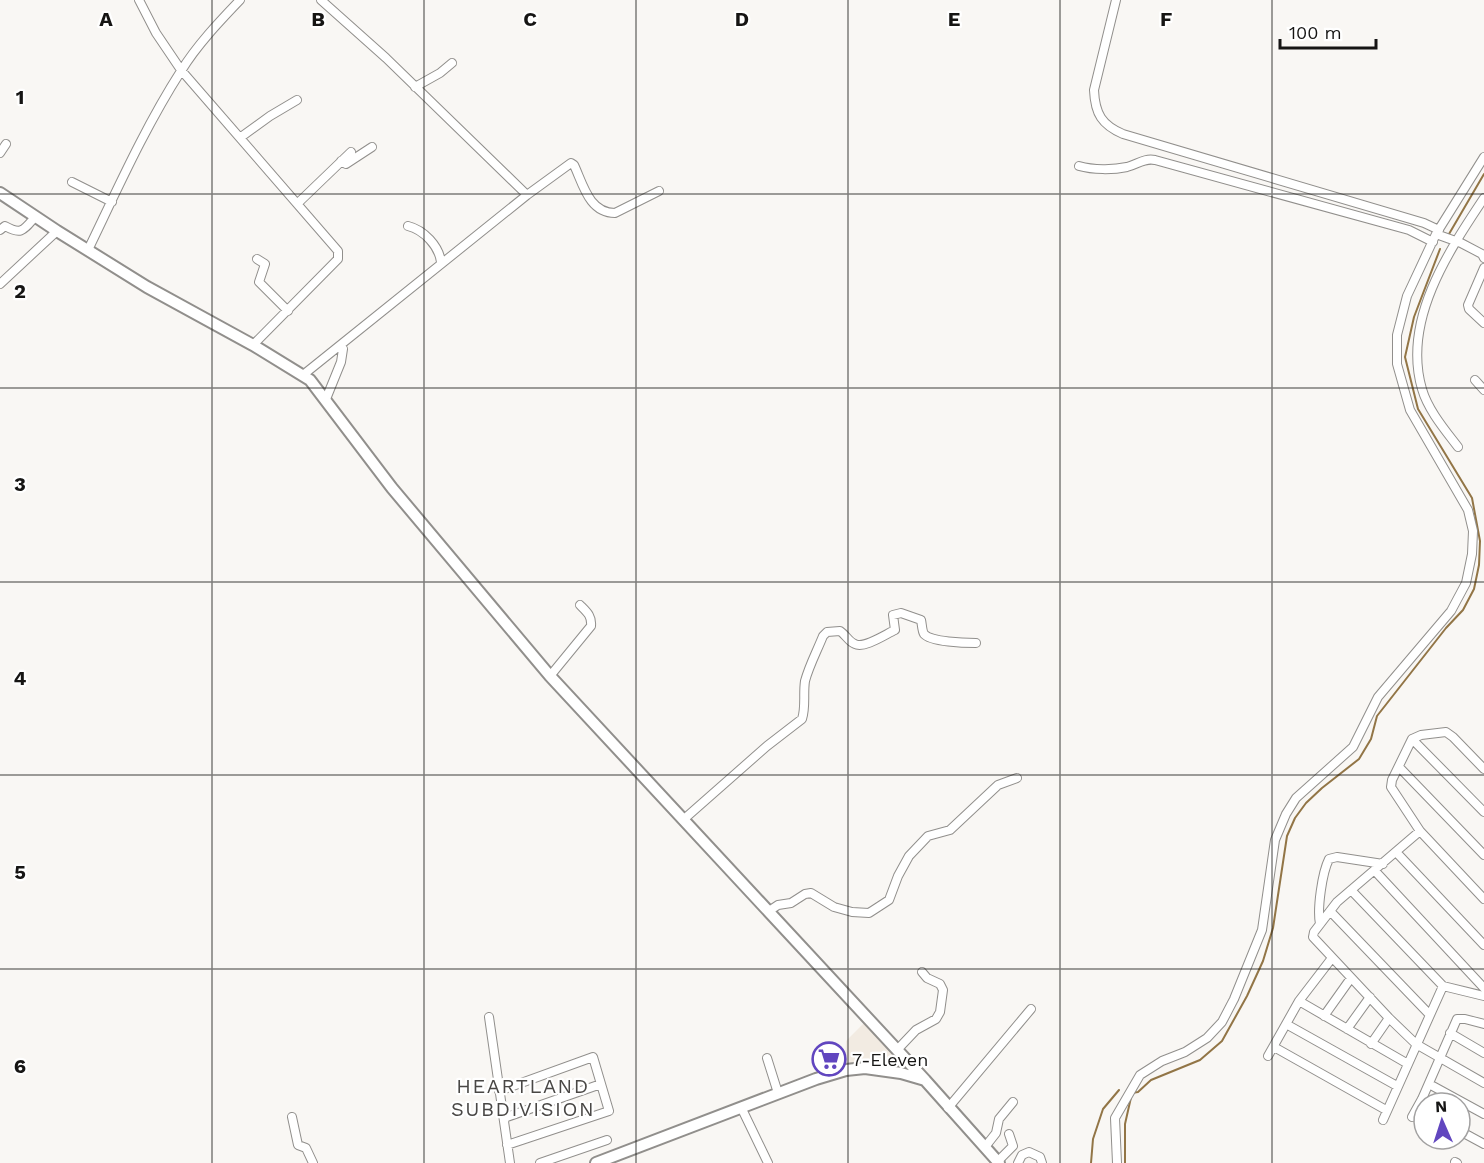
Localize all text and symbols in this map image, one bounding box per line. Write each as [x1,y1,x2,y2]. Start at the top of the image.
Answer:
text: A [99,7,113,31]
text: B [311,7,325,31]
text: C [523,7,537,31]
text: D [735,7,749,31]
text: E [948,7,960,31]
text: F [1160,7,1172,31]
scale bar [1280,12,1376,50]
text: 100 m [1289,22,1342,43]
text: 1 [16,85,24,109]
text: 2 [14,279,26,303]
text: 3 [14,472,26,496]
text: 4 [14,666,27,690]
text: 5 [14,860,26,884]
supermarket icon: 7-Eleven [811,1041,847,1077]
place label: 7-Eleven [852,1049,928,1070]
text: 6 [14,1054,26,1078]
district label: HEARTLAND SUBDIVISION [451,1074,595,1121]
north arrow [1412,1091,1472,1151]
text: N [1435,1097,1448,1116]

